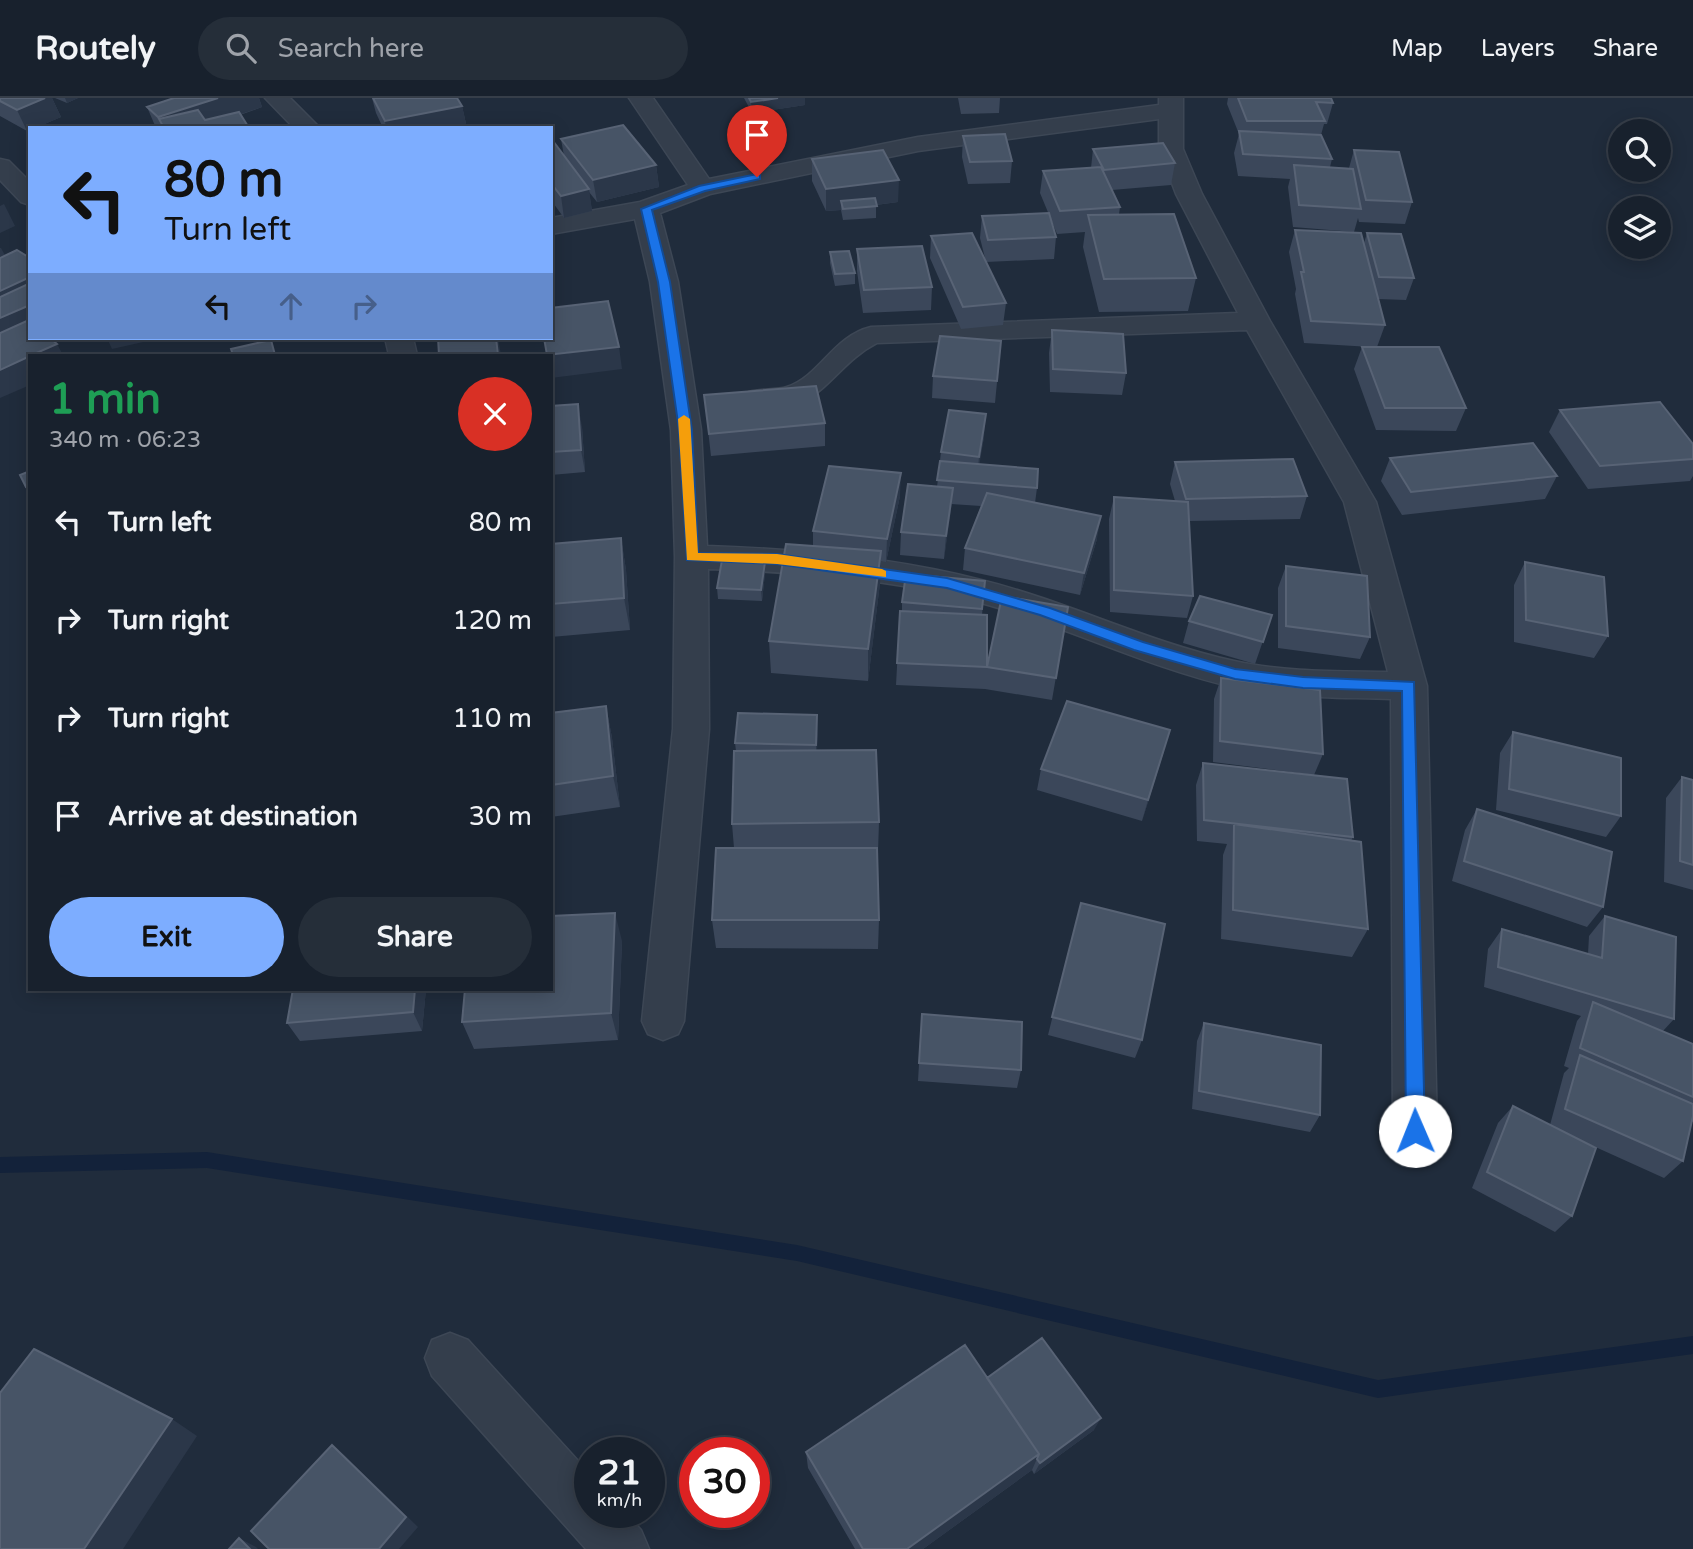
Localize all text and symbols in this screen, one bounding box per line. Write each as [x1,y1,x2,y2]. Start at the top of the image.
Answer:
search box [198,17,688,80]
text: Routely [35,29,156,68]
icon: search [222,29,260,67]
text: Search here [278,33,424,64]
text: Map [1391,34,1443,63]
text: Layers [1481,34,1555,63]
text: Share [1593,34,1658,63]
pin [727,105,787,177]
icon: arrive [738,116,776,154]
map controls [1608,119,1671,259]
button: search [1608,119,1671,182]
text: 80 m [164,151,283,210]
icon: left [49,154,140,245]
button: layers [1608,196,1671,259]
text: Turn left [164,211,291,249]
icon: left [199,287,237,325]
icon: ahead [272,287,310,325]
icon: right [345,287,383,325]
text: 1 min [49,374,161,425]
button: close [458,377,532,451]
text: 340 m · 06:23 [49,426,201,454]
icon: left [49,503,87,541]
text: Turn left [108,507,211,538]
text: 80 m [469,507,532,538]
icon: right [49,601,87,639]
text: Turn right [108,605,229,636]
text: 120 m [452,605,532,636]
icon: right [49,699,87,737]
text: Turn right [108,703,229,734]
text: 110 m [452,703,532,734]
icon: arrive [49,797,87,835]
text: Arrive at destination [108,801,358,832]
text: 30 m [469,801,532,832]
button: Exit [49,897,284,977]
button: Share [298,897,532,977]
position arrow [1378,1094,1452,1168]
speed limit sign: 30 [679,1437,770,1528]
text: 21 [598,1452,641,1494]
text: km/h [597,1489,642,1511]

